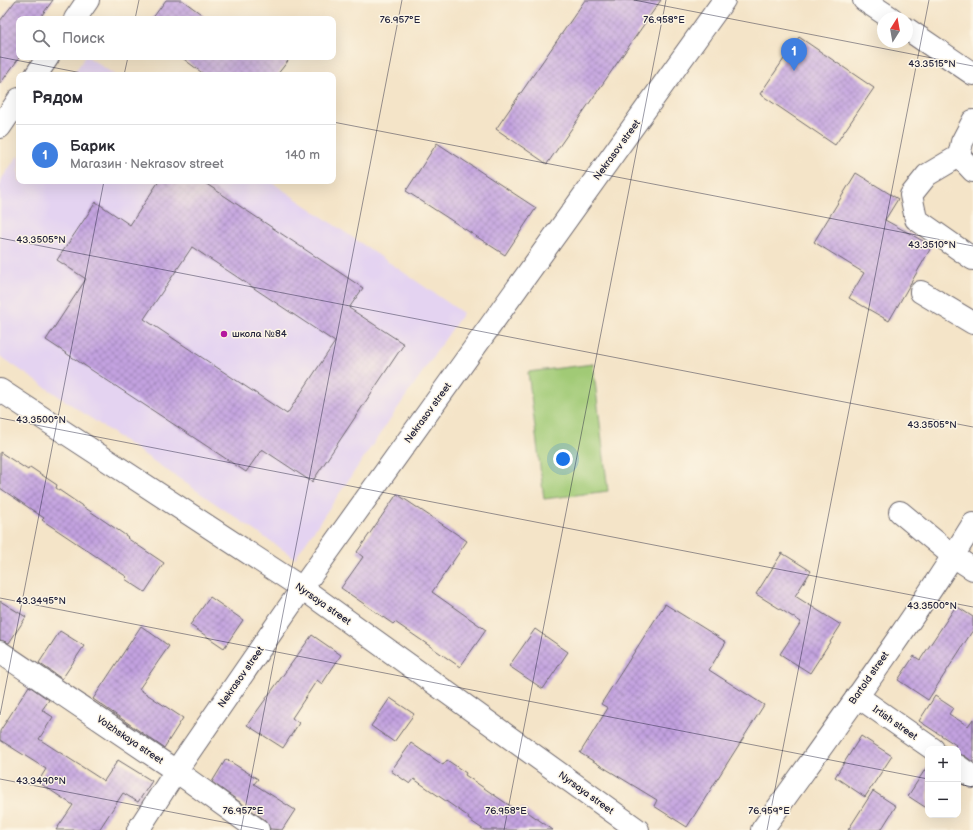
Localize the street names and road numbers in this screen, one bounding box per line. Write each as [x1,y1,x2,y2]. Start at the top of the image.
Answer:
street label: Nekrasov street [591,117,643,183]
street label: Nekrasov street [402,380,454,446]
street label: Nyrsaya street [293,580,353,628]
street label: Nekrasov street [215,644,267,710]
street label: Bartold street [846,649,892,707]
street label: Irtish street [870,703,920,743]
street label: Volzhskaya street [94,713,166,767]
street label: Nyrsaya street [556,769,616,817]

